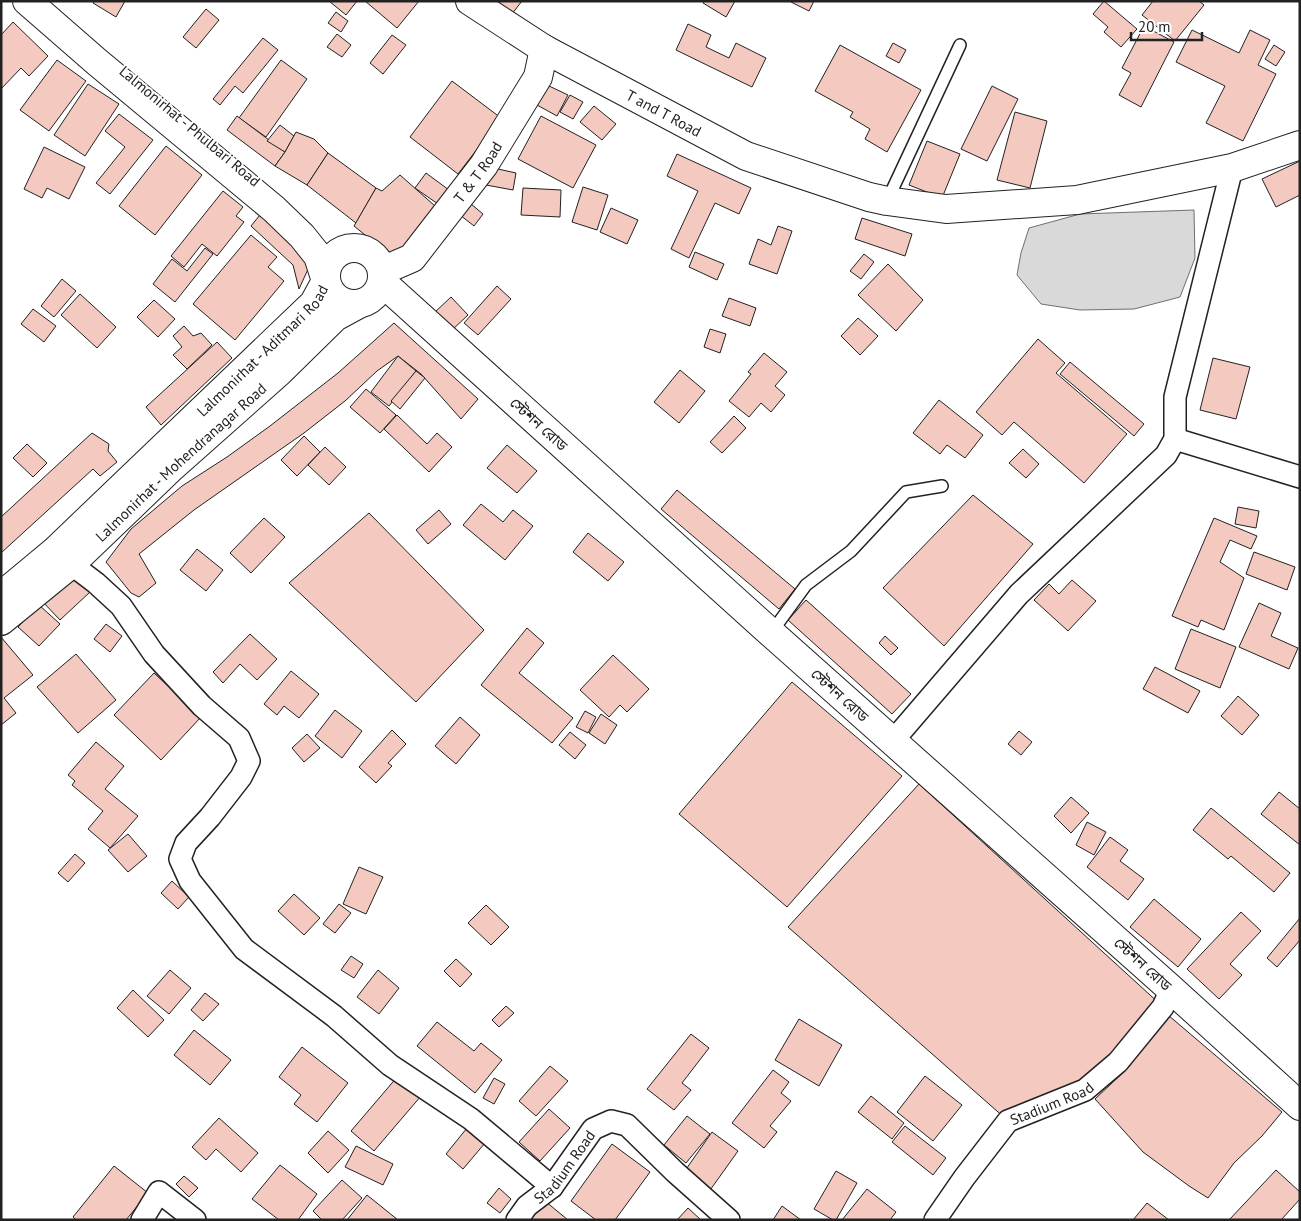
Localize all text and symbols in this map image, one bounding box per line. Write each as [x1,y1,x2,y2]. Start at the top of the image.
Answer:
scale bar [1131,10,1202,42]
text: 20 m [1138,17,1171,36]
street label: Lalmonirhat - Phulbari Road [116,61,264,191]
street label: T and T Road [623,85,705,140]
street label: T & T Road [449,138,506,206]
street label: Lalmonirhat - Aditmari Road [192,281,332,420]
street label: Lalmonirhat - Mohendranagar Road [91,379,270,545]
street label: স্টেশন রোড [506,393,572,455]
street label: স্টেশন রোড [807,664,873,726]
street label: স্টেশন রোড [1110,933,1176,995]
street label: Stadium Road [1007,1077,1097,1129]
street label: Stadium Road [530,1126,599,1207]

